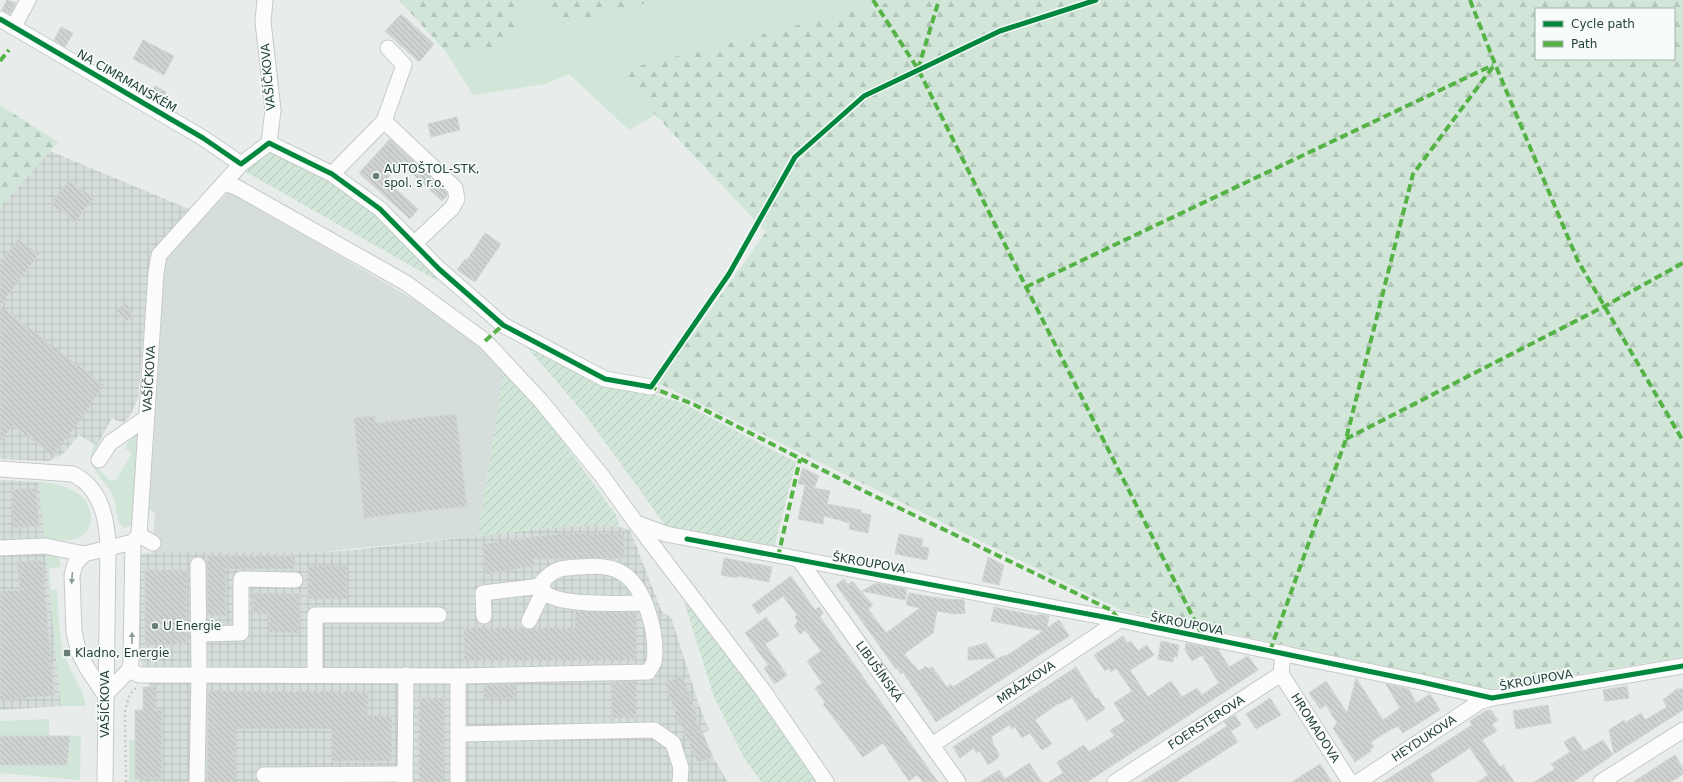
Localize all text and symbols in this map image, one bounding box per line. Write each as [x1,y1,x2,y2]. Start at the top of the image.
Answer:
legend [1535,8,1675,60]
text: Cycle path [1571,17,1635,31]
text: Path [1571,37,1597,51]
street label: VAŠÍČKOVA [257,42,278,111]
street label: NA CIMRMANSKÉM [75,46,180,115]
place label: AUTOŠTOL-STK, spol. s r.o. [384,161,480,190]
marker: AUTOŠTOL-STK, spol. s r.o. [371,171,381,181]
street label: VAŠÍČKOVA [140,344,158,413]
street label: ŠKROUPOVA [831,549,908,576]
one-way arrow [69,572,76,584]
street label: ŠKROUPOVA [1149,609,1226,638]
place label: U Energie [163,619,221,633]
marker: U Energie [150,621,160,631]
one-way arrow [129,631,135,644]
street label: LIBUŠÍNSKÁ [853,639,907,705]
place label: Kladno, Energie [75,646,169,660]
marker: Kladno, Energie [62,648,72,658]
street label: MRÁZKOVA [994,658,1058,707]
street label: ŠKROUPOVA [1498,666,1575,693]
street label: VAŠÍČKOVA [97,670,112,738]
street label: HROMADOVA [1288,691,1343,766]
street label: FOERSTEROVA [1166,692,1248,752]
street label: HEYDUKOVA [1389,712,1459,765]

